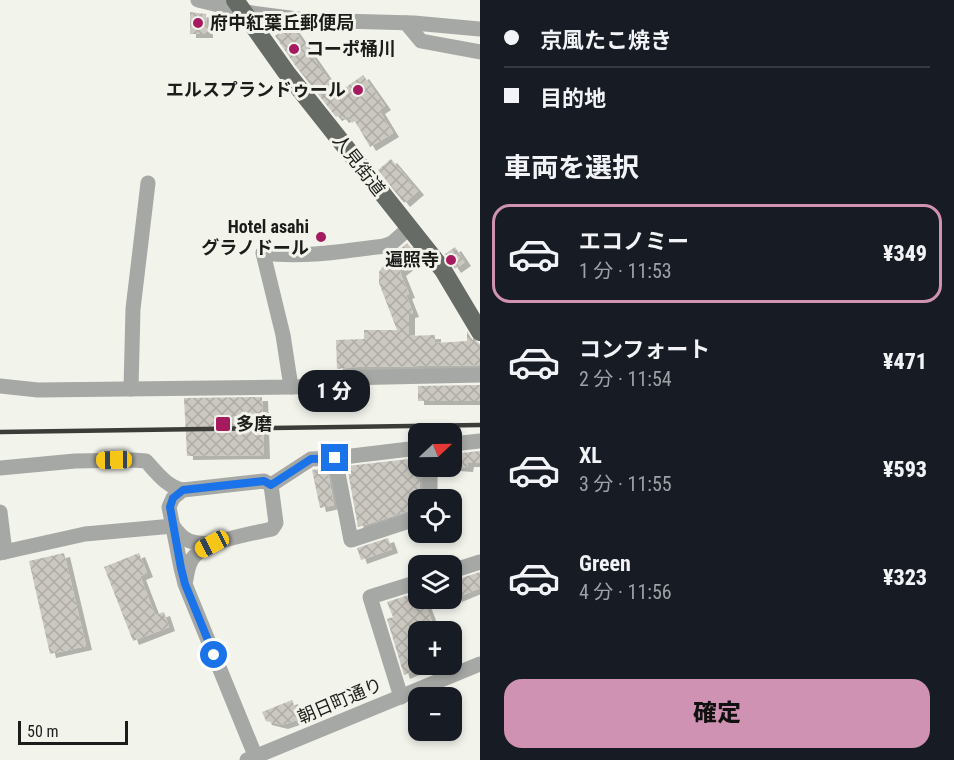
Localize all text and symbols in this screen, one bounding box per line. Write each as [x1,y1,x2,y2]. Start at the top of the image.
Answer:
place label: 府中紅葉丘郵便局 [210,12,354,33]
marker: 府中紅葉丘郵便局 [191,16,205,30]
text: 京風たこ焼き [540,28,672,53]
place label: コーポ桶川 [306,38,396,59]
marker: コーポ桶川 [287,42,301,56]
place label: エルスプランドゥール [166,79,346,100]
marker: エルスプランドゥール [351,83,365,97]
text: 目的地 [540,86,606,111]
street label: 人見街道 [329,130,390,200]
text: 車両を選択 [504,152,639,184]
place label: Hotel asahi グラノドール [201,216,309,258]
icon: car [507,227,561,281]
text: エコノミー [579,229,689,254]
marker: Hotel asahi グラノドール [314,230,328,244]
text: ¥349 [883,241,927,266]
place label: 遍照寺 [385,249,439,270]
marker: 遍照寺 [444,253,458,267]
text: 1 分 · 11:53 [579,259,672,283]
icon: car [507,335,561,389]
text: コンフォート [579,337,710,362]
text: ¥471 [883,349,927,374]
text: 2 分 · 11:54 [579,367,672,391]
callout: 1 分 [299,371,371,413]
text: 1 分 [317,379,351,403]
place label: 多磨 [236,413,272,434]
marker: 多磨 [214,415,232,433]
north arrow [408,423,462,477]
map controls [408,423,462,741]
icon: car [507,443,561,497]
text: XL [579,443,602,468]
route end [321,444,348,471]
car [96,451,132,469]
text: ¥593 [883,457,927,482]
text: 3 分 · 11:55 [579,472,672,496]
button: locate [408,489,462,543]
car [192,528,232,560]
icon: car [507,551,561,605]
text: Green [579,551,631,576]
button: layers [408,555,462,609]
text: ¥323 [883,565,927,590]
text: 4 分 · 11:56 [579,580,672,604]
button: + [408,621,462,675]
route start [200,641,227,668]
street label: 朝日町通り [294,673,385,728]
button: 確定 [504,679,930,748]
button: − [408,687,462,741]
scale bar [18,718,128,746]
text: 50 m [27,722,59,741]

